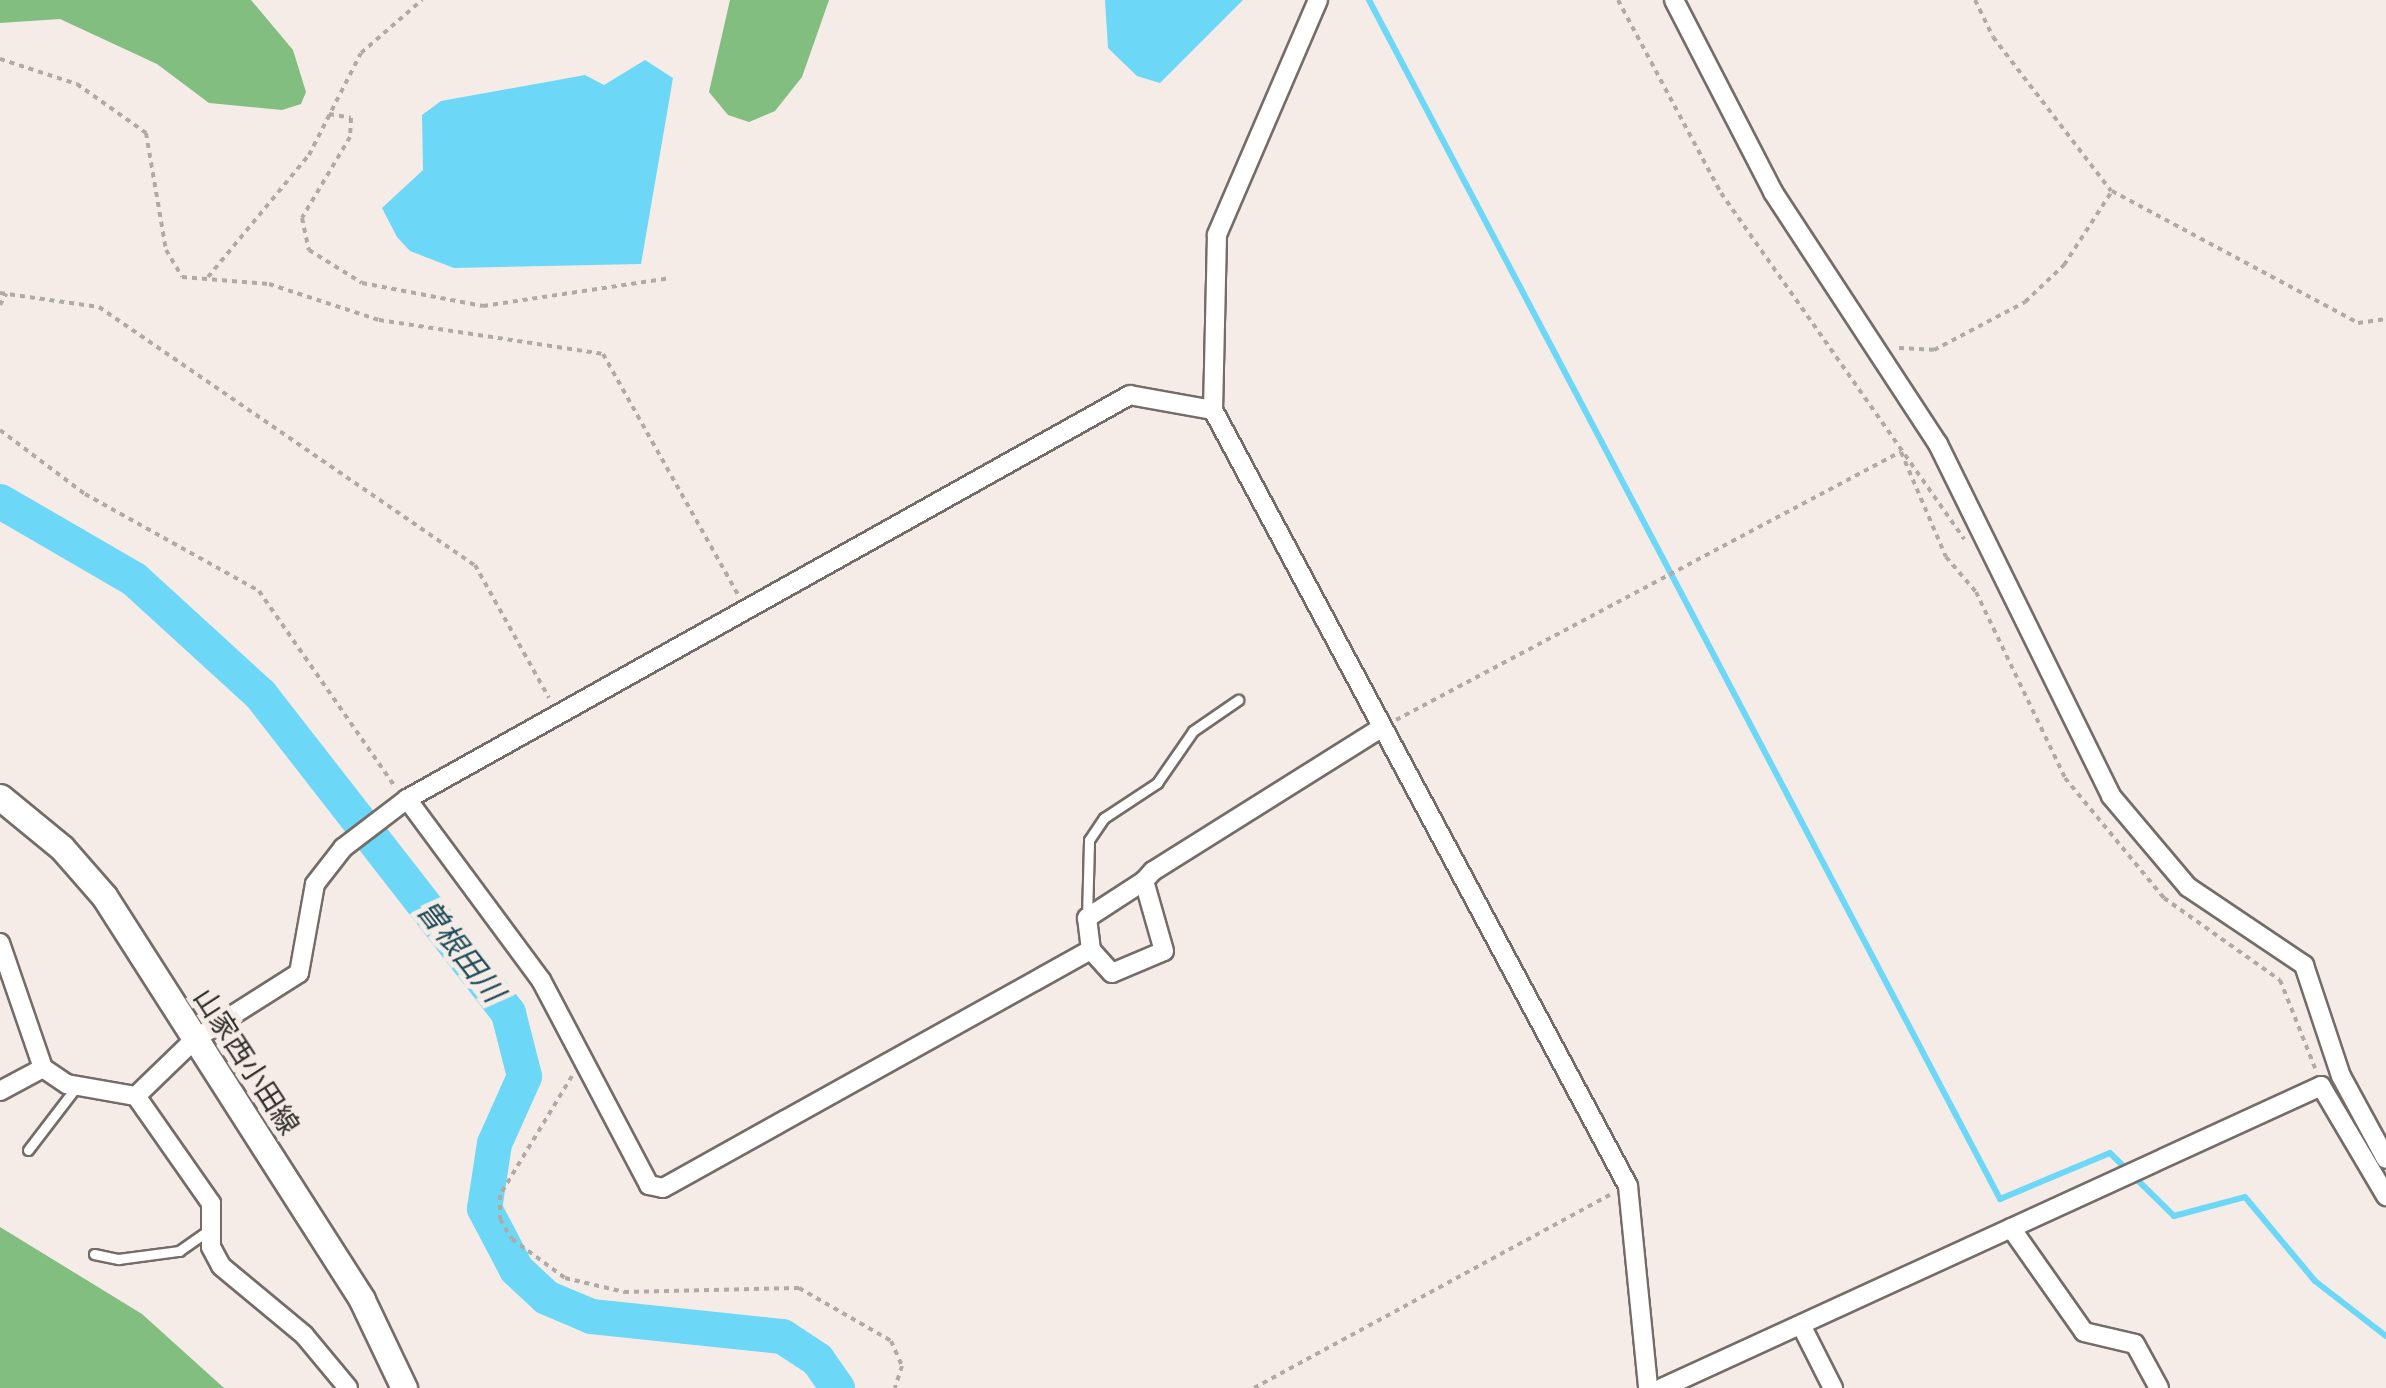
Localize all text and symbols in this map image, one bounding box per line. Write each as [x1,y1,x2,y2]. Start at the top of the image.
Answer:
water label: 曽根田川 [409,893,511,1009]
street label: 山家西小田線 [186,982,306,1142]

